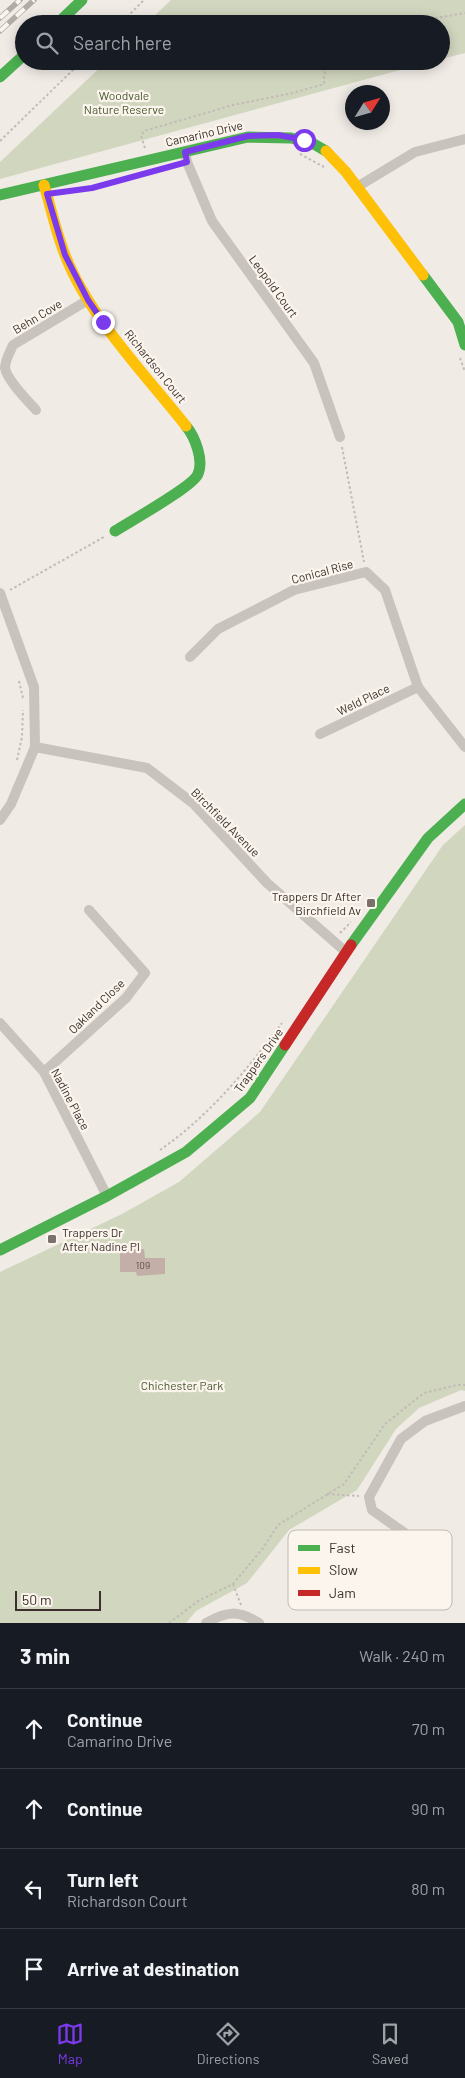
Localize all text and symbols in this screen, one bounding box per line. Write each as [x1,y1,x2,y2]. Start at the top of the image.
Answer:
search box [15,15,450,70]
icon: search [33,29,61,57]
text: Search here [73,31,172,54]
north arrow [345,85,390,130]
park label: Woodvale Nature Reserve [84,88,164,116]
street label: Camarino Drive [164,117,244,149]
route start [293,129,316,152]
street label: Leopold Court [247,252,301,320]
street label: Behn Cove [10,296,64,336]
route end [92,311,115,334]
street label: Richardson Court [122,326,190,406]
street label: Conical Rise [290,556,354,586]
street label: Weld Place [334,680,392,718]
street label: Birchfield Avenue [189,785,263,859]
place label: Trappers Dr After Birchfield Av [272,889,362,917]
marker: Trappers Dr After Birchfield Av [365,897,377,909]
street label: Oakland Close [65,976,127,1036]
street label: Trappers Drive [231,1025,285,1095]
street label: Nadine Place [49,1066,93,1132]
place label: Trappers Dr After Nadine Pl [62,1225,140,1253]
marker: Trappers Dr After Nadine Pl [46,1233,58,1245]
house number: 109 [136,1259,150,1271]
park label: Chichester Park [141,1378,223,1392]
legend [288,1530,452,1610]
text: Fast [329,1539,355,1556]
text: Slow [329,1561,358,1578]
text: Jam [329,1584,356,1601]
scale bar [15,1588,101,1611]
text: 50 m [22,1591,51,1608]
text: 3 min [20,1643,70,1668]
text: Walk · 240 m [359,1646,445,1665]
text: Continue [67,1708,143,1731]
icon: ahead [20,1715,48,1743]
text: 70 m [412,1719,445,1738]
text: Camarino Drive [67,1731,172,1750]
icon: ahead [20,1795,48,1823]
text: Continue [67,1797,143,1820]
text: 90 m [411,1799,445,1818]
text: Turn left [67,1868,138,1891]
icon: left [20,1875,48,1903]
text: 80 m [411,1879,445,1898]
text: Richardson Court [67,1891,188,1910]
icon: arrive [20,1955,48,1983]
text: Arrive at destination [67,1957,239,1980]
tab: Map [56,2020,84,2067]
tab: Directions [197,2020,259,2067]
tab: Saved [372,2020,409,2067]

